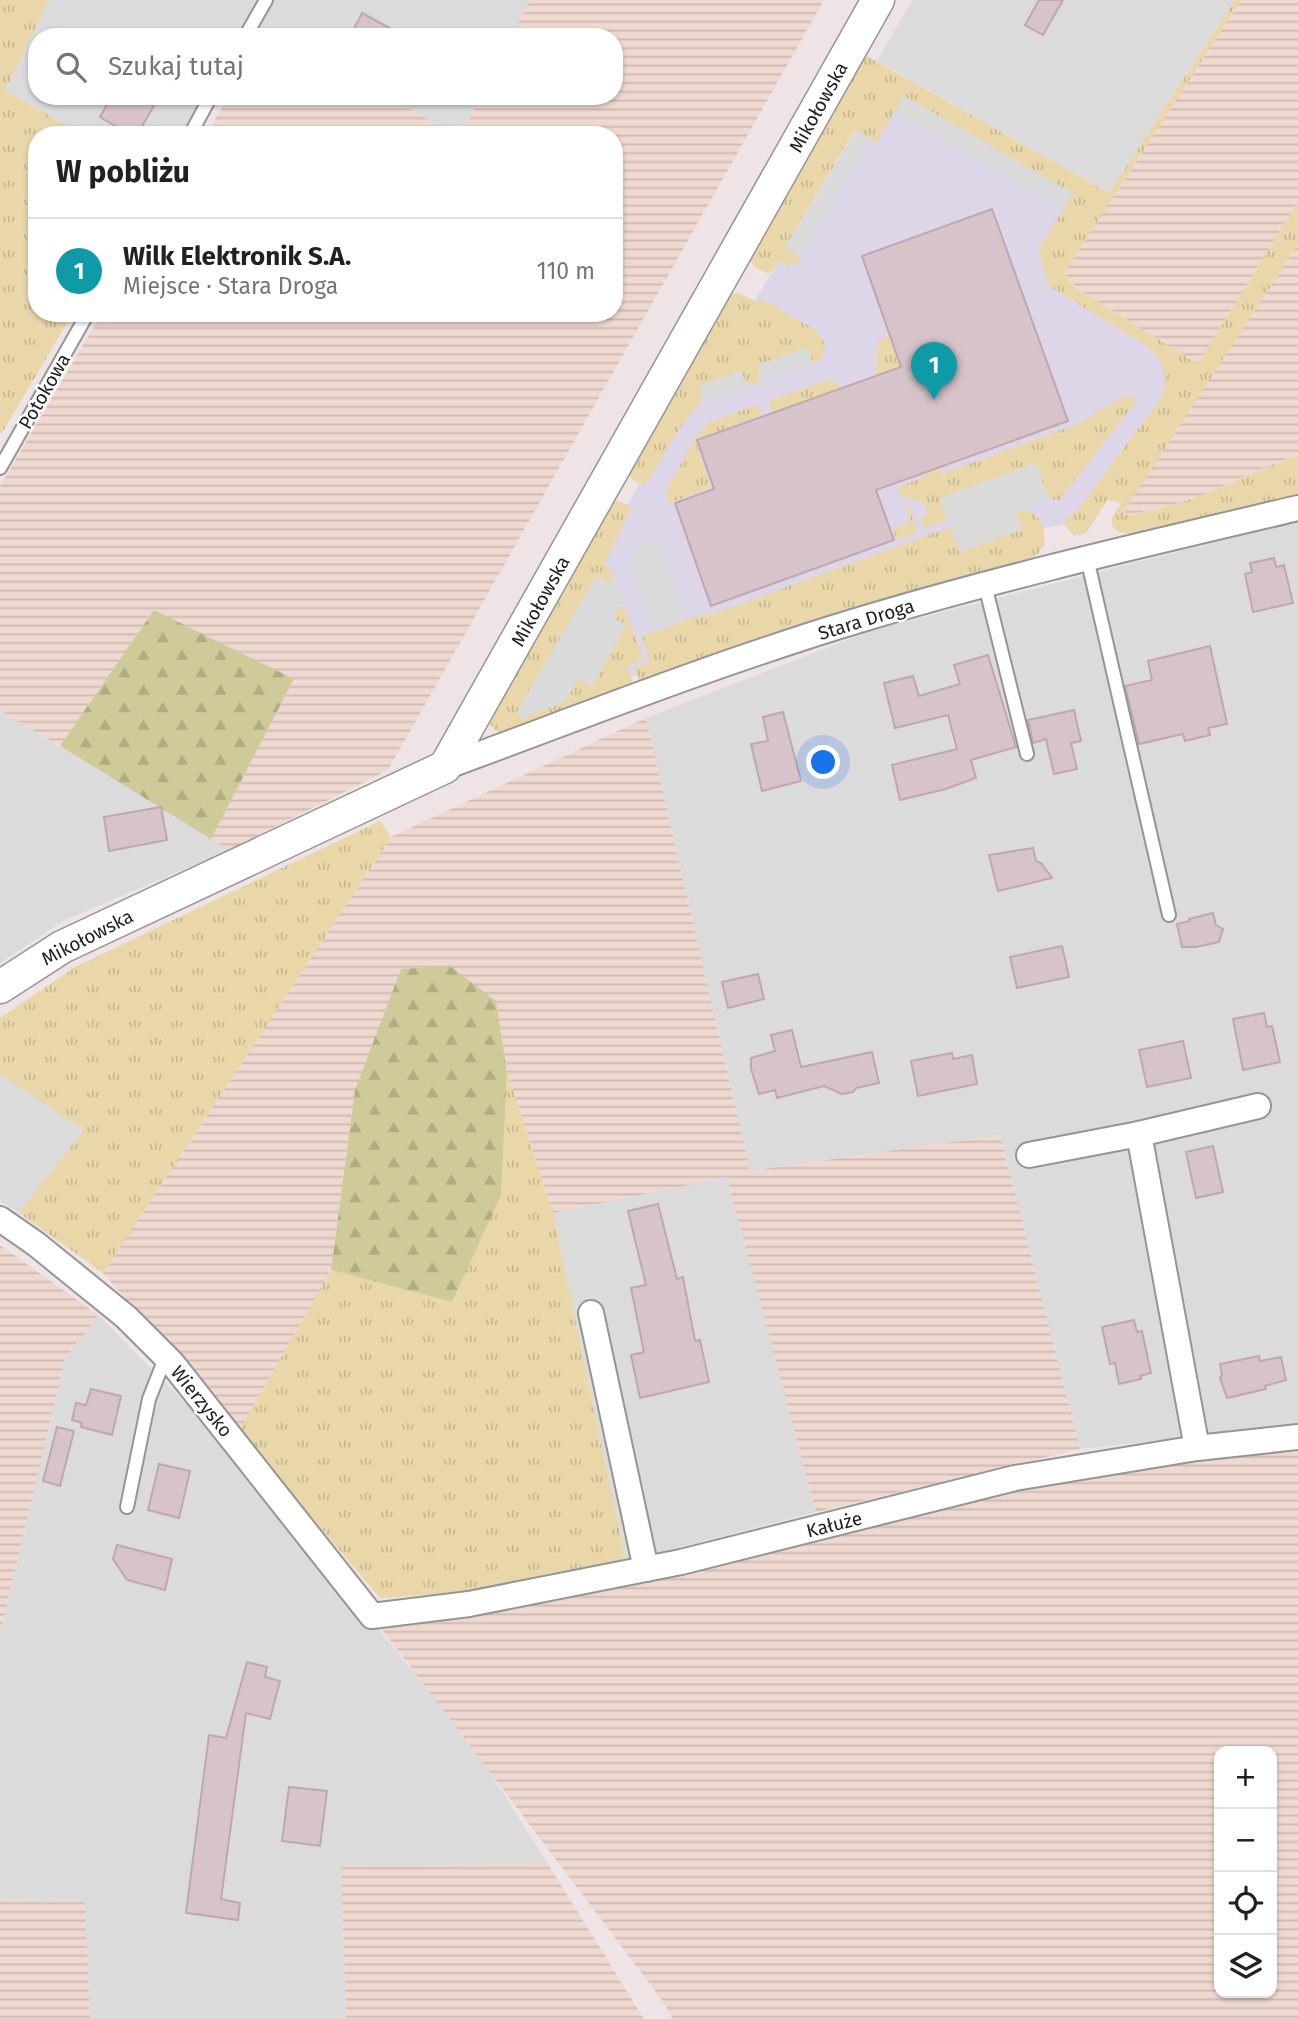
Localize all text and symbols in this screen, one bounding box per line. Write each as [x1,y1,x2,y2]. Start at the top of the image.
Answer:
search box [28,28,623,105]
icon: search [52,48,90,86]
text: Szukaj tutaj [108,51,244,82]
street label: Mikołowska [784,58,853,157]
text: W pobliżu [56,154,190,190]
text: Wilk Elektronik S.A. [123,241,351,272]
text: 1 [74,257,84,285]
text: 110 m [537,257,595,285]
text: Miejsce · Stara Droga [123,272,338,300]
pin: 1 [911,342,957,400]
street label: Potokowa [14,349,75,433]
street label: Mikołowska [506,552,575,651]
street label: Stara Droga [815,594,917,645]
your location [806,745,840,779]
street label: Mikołowska [38,905,137,970]
street label: Wierzysko [166,1361,237,1442]
street label: Kałuże [804,1506,864,1543]
map controls [1214,1746,1277,1998]
button: + [1214,1746,1277,1809]
button: − [1214,1809,1277,1872]
button: locate [1214,1872,1277,1935]
button: layers [1214,1935,1277,1998]

